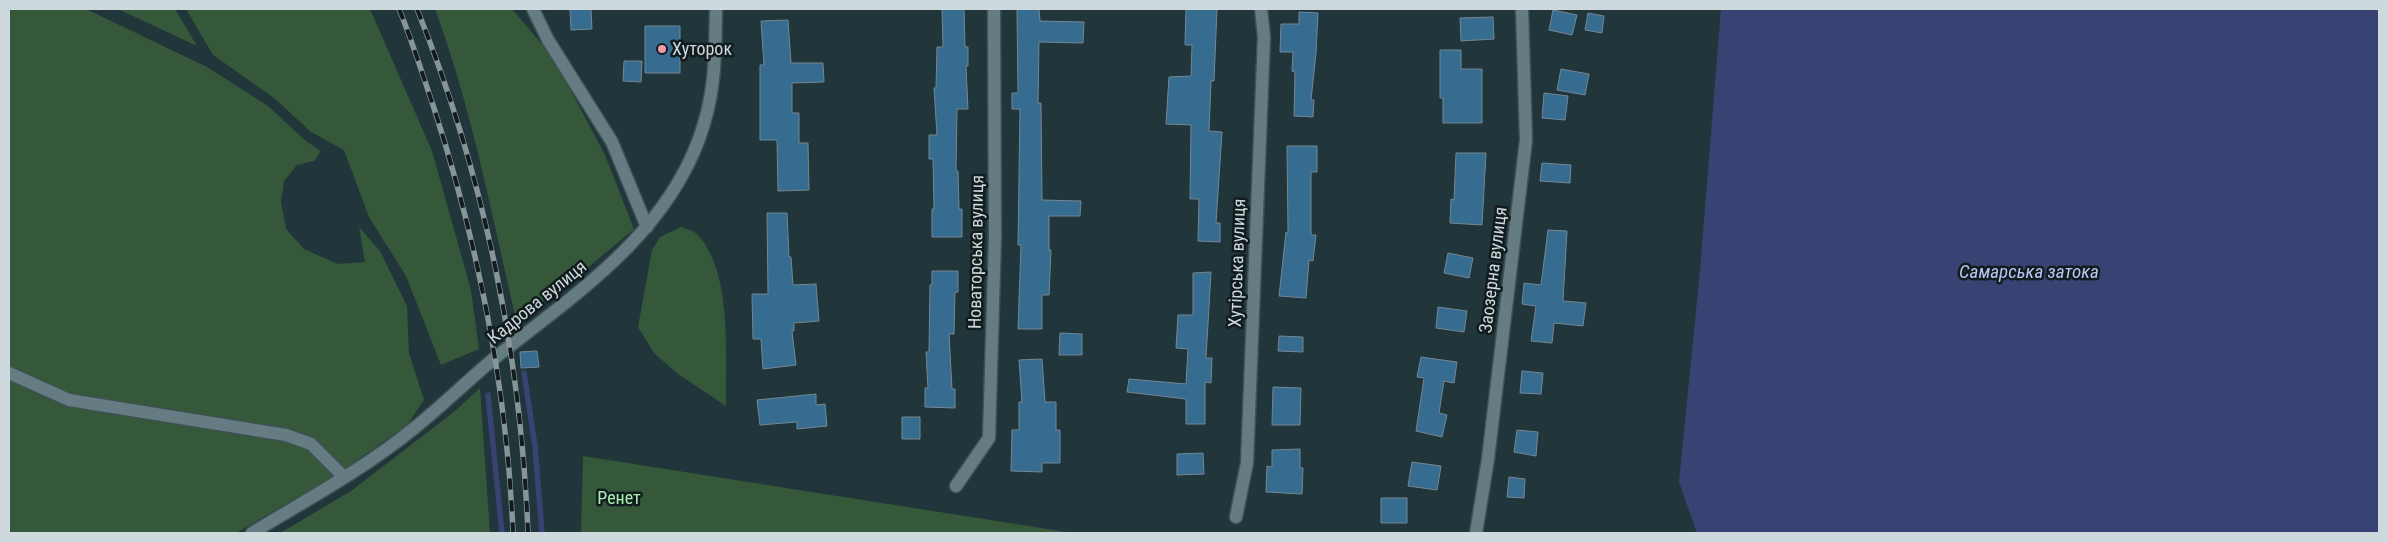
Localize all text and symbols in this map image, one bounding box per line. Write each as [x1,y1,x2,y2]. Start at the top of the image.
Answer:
place label: Хуторок [672,38,732,59]
marker: Хуторок [656,43,668,55]
street label: Новаторська вулиця [964,175,987,329]
street label: Хутірська вулиця [1224,198,1249,328]
street label: Заозерна вулиця [1474,206,1511,334]
street label: Кадрова вулиця [483,255,590,348]
water label: Самарська затока [1959,260,2099,283]
park label: Ренет [597,487,641,508]

